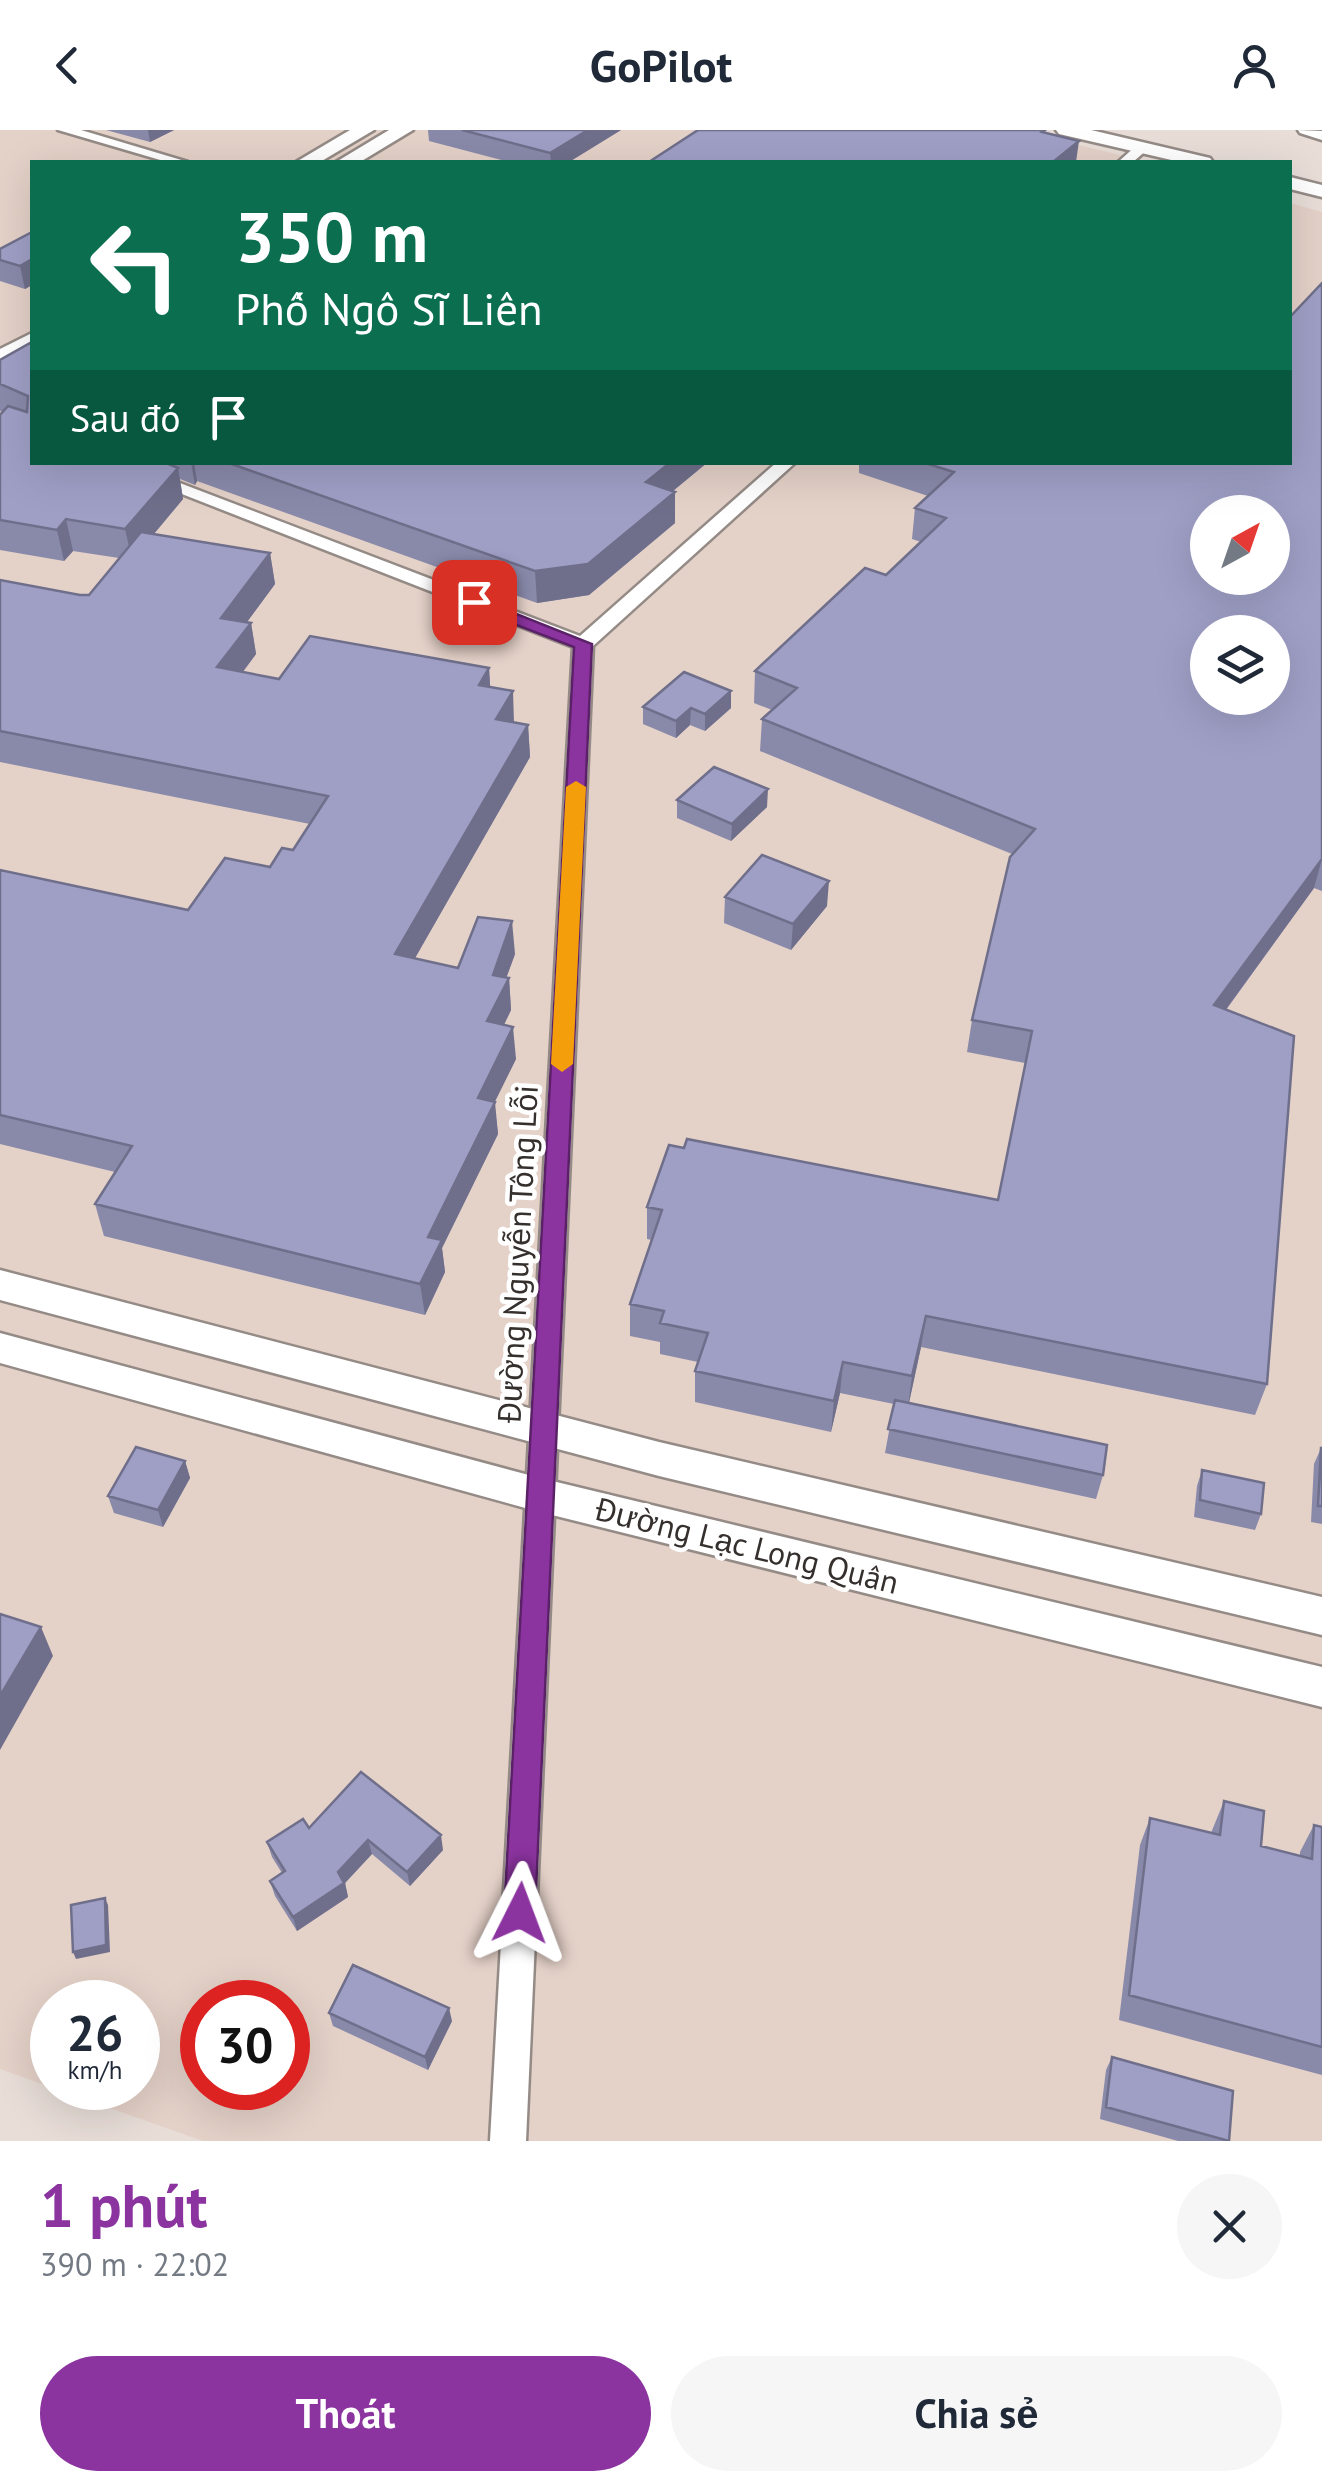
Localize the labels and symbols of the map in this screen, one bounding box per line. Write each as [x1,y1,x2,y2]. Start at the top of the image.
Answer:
north arrow [1190,495,1290,595]
pin [432,560,517,645]
street label: Đường Nguyễn Tông Lỗi [487,1084,547,1425]
street label: Đường Lạc Long Quân [590,1487,903,1603]
position arrow [468,1861,572,1965]
speed limit sign: 30 [180,1980,310,2110]

